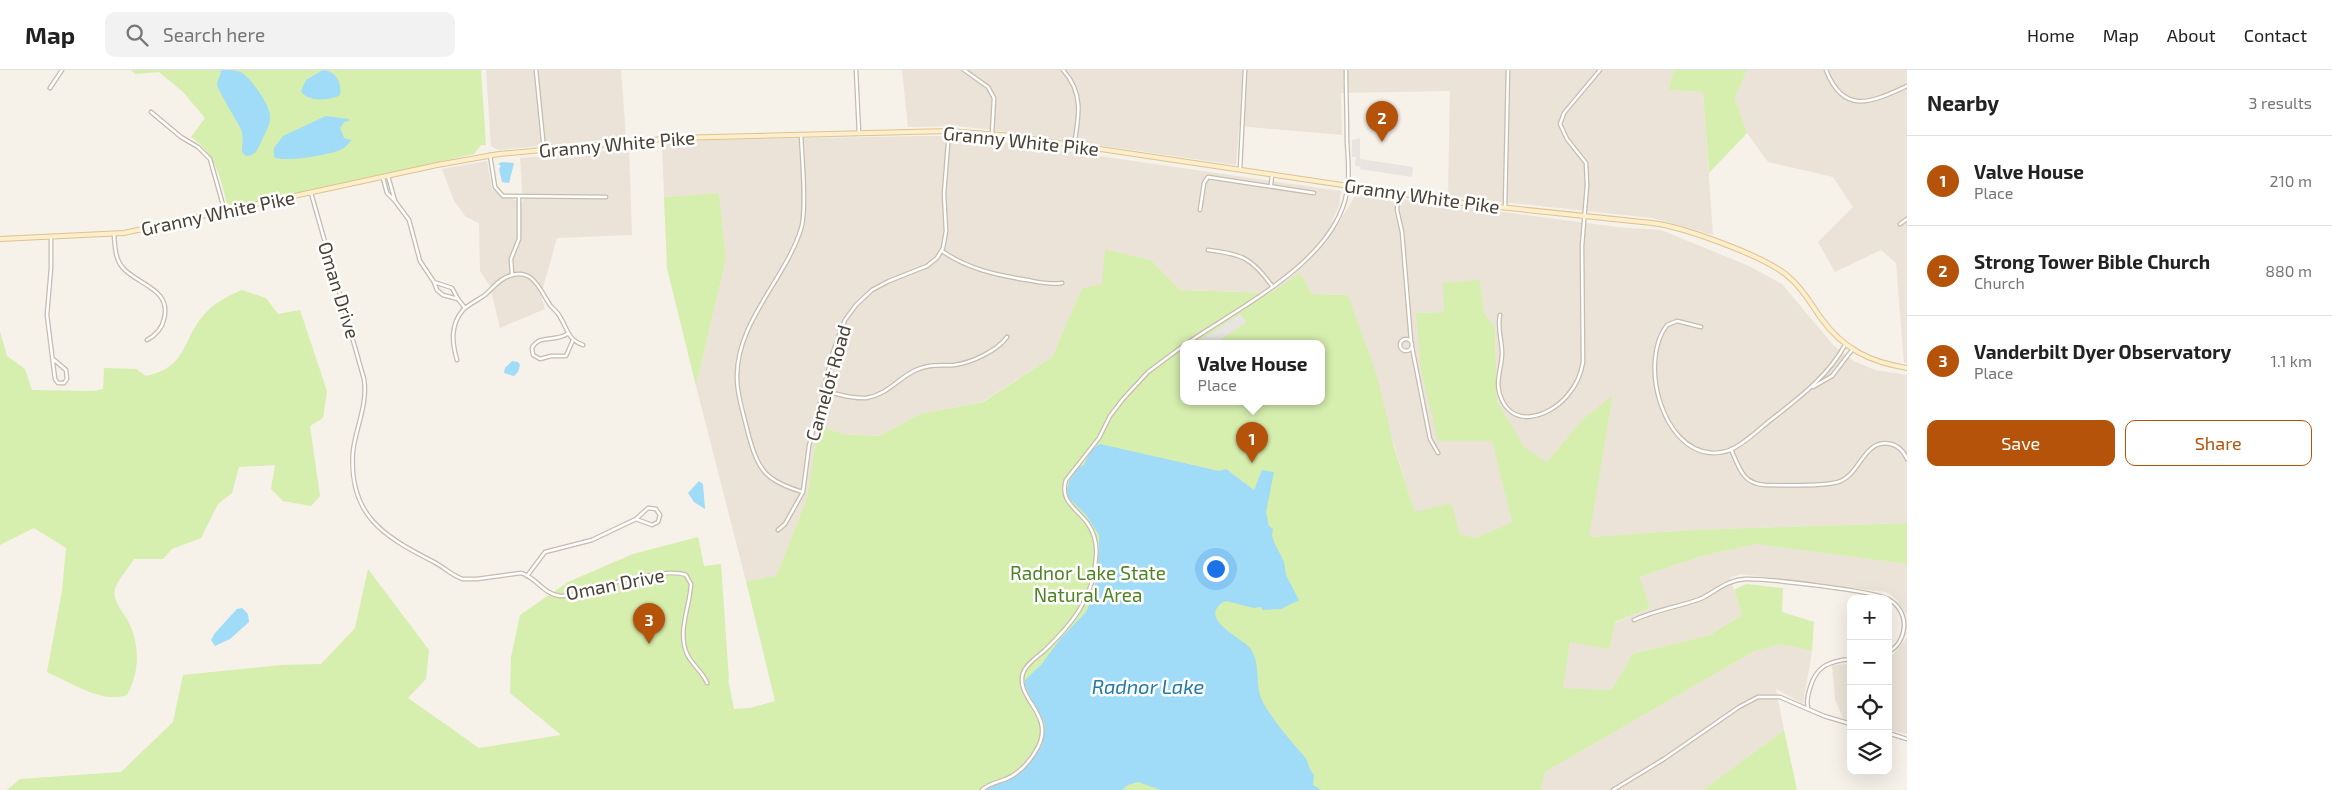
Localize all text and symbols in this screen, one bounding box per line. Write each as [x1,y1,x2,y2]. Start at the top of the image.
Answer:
search box [105,12,455,57]
text: Map [25,20,75,49]
icon: search [123,21,151,49]
text: Search here [163,23,265,46]
text: Home [2027,24,2075,46]
text: Map [2103,24,2139,46]
text: About [2167,24,2216,46]
text: Contact [2244,24,2307,46]
text: Nearby [1927,90,1999,115]
text: 3 results [2249,93,2312,112]
pin: 2 [1366,101,1398,142]
street label: Granny White Pike [942,121,1100,160]
street label: Granny White Pike [538,125,696,162]
text: Valve House [1974,160,2084,183]
text: 1 [1940,171,1946,190]
text: 210 m [2269,171,2312,190]
street label: Granny White Pike [1343,173,1501,218]
text: Place [1974,183,2013,202]
street label: Granny White Pike [139,185,297,240]
street label: Oman Drive [314,239,365,341]
text: Strong Tower Bible Church [1974,250,2210,273]
text: 2 [1938,261,1948,280]
text: 880 m [2265,261,2312,280]
text: Church [1974,273,2025,292]
street label: Camelot Road [800,322,855,444]
popup [1180,340,1325,405]
text: Vanderbilt Dyer Observatory [1974,340,2231,363]
text: 3 [1938,351,1948,370]
text: 1.1 km [2271,351,2312,370]
text: Valve House [1197,352,1308,375]
text: Place [1974,363,2013,382]
text: Place [1197,375,1237,394]
button: Save [1927,420,2115,466]
button: Share [2125,420,2312,466]
pin: 1 [1236,422,1268,463]
your location [1203,556,1229,582]
park label: Radnor Lake State Natural Area [1010,561,1166,606]
street label: Oman Drive [564,563,666,604]
map controls [1847,595,1892,775]
button: + [1847,595,1892,640]
pin: 3 [633,603,665,644]
button: − [1847,640,1892,685]
water label: Radnor Lake [1092,674,1205,698]
button: locate [1847,685,1892,730]
button: layers [1847,730,1892,775]

